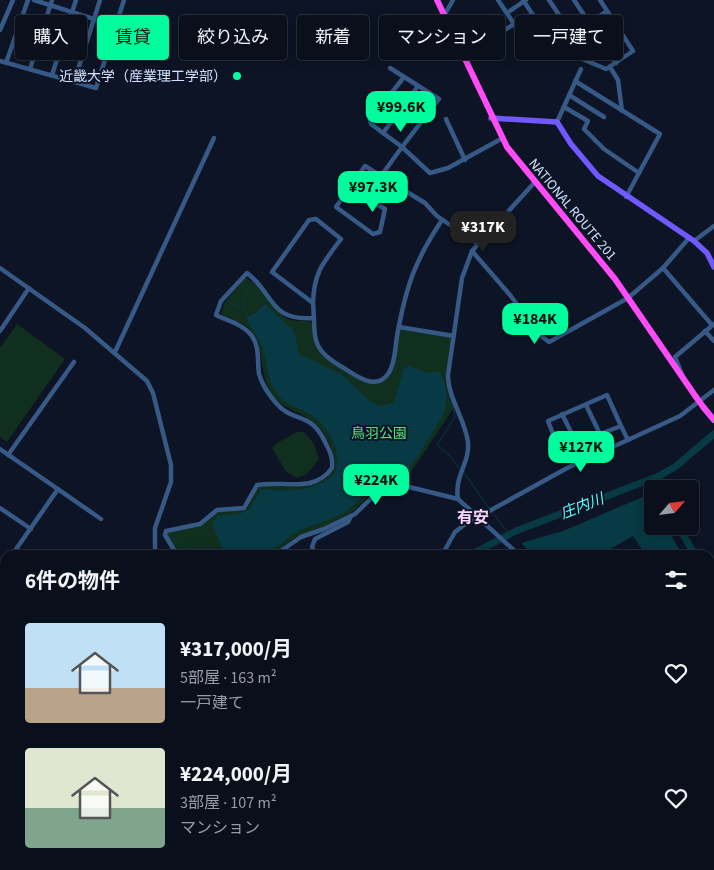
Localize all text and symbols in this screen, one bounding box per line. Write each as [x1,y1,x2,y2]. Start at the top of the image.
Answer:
chip: 購入 [15,15,87,60]
chip: 賃貸 [97,15,169,60]
chip: 絞り込み [179,15,287,60]
chip: 新着 [297,15,369,60]
chip: マンション [379,15,505,60]
chip: 一戸建て [515,15,623,60]
place label: 近畿大学（産業理工学部） [59,67,227,87]
marker: 近畿大学（産業理工学部） [231,70,243,82]
pin: ¥99.6K [360,90,442,133]
text: ¥99.6K [377,96,425,118]
street label: NATIONAL ROUTE 201 [524,154,621,265]
pin: ¥97.3K [332,170,414,213]
text: ¥97.3K [349,176,397,198]
pin: ¥317K [448,210,518,253]
text: ¥317K [461,216,505,238]
pin: ¥184K [500,302,570,345]
text: ¥184K [513,308,557,330]
park label: 鳥羽公園 [351,424,407,444]
pin: ¥127K [546,430,616,473]
text: ¥127K [559,436,603,458]
pin: ¥224K [341,464,411,506]
text: ¥224K [354,469,398,491]
north arrow [644,480,699,535]
map controls [644,480,699,535]
water label: 庄内川 [557,488,609,524]
district label: 有安 [457,507,489,529]
text: 6件の物件 [25,566,120,596]
icon: filters [662,566,690,594]
text: ¥317,000/月 [180,634,292,664]
icon: home [65,643,125,703]
icon: heart [662,659,690,687]
text: 5部屋 · 163 m² [180,667,277,689]
text: 一戸建て [180,692,244,714]
text: ¥224,000/月 [180,759,292,789]
icon: home [65,768,125,828]
icon: heart [662,784,690,812]
text: 3部屋 · 107 m² [180,792,277,814]
text: マンション [180,817,260,839]

